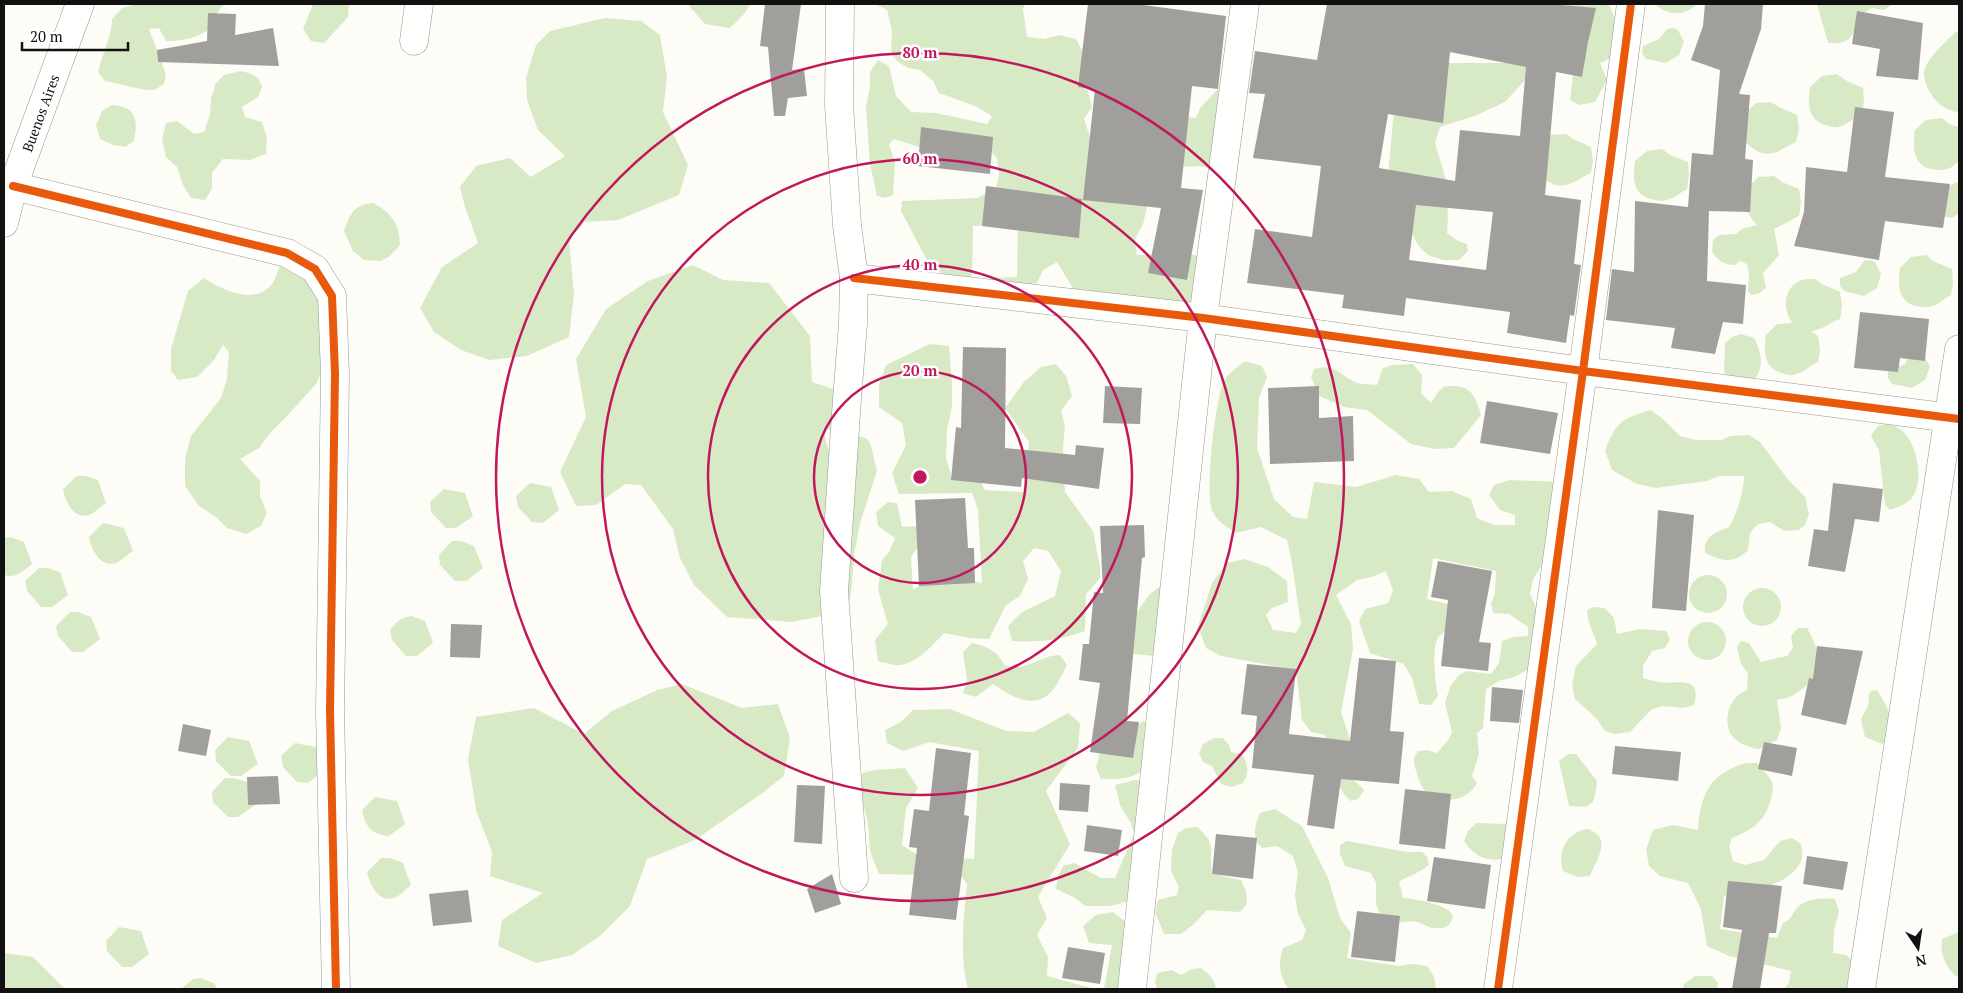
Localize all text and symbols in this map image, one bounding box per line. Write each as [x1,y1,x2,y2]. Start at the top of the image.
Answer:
scale bar [22,20,129,52]
text: 20 m [30,26,63,46]
text: 80 m [903,42,938,62]
street label: Buenos Aires [17,71,63,154]
text: 60 m [903,148,938,168]
text: 40 m [903,254,938,274]
text: 20 m [903,360,938,380]
centre of rings [911,468,929,486]
north arrow [1893,923,1943,973]
text: N [1913,951,1928,972]

